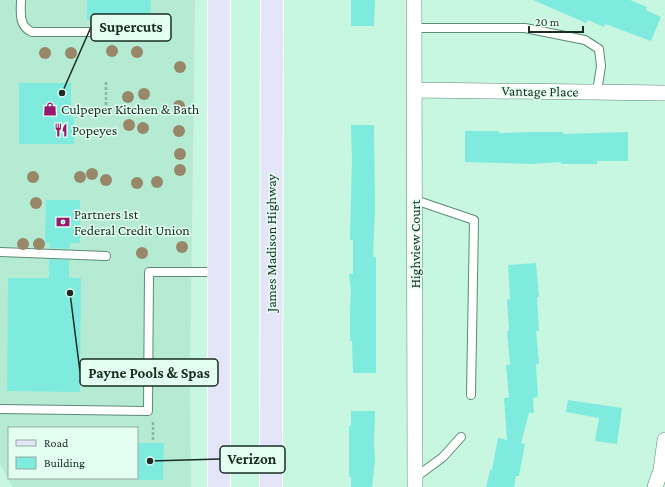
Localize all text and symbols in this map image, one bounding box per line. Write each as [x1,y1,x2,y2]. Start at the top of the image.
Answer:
scale bar [529,8,583,34]
callout: Supercuts [91,14,171,41]
text: 20 m [535,15,560,29]
text: Supercuts [99,19,163,35]
street label: Vantage Place [501,82,579,100]
shop icon: Culpeper Kitchen & Bath [42,101,58,117]
place label: Culpeper Kitchen & Bath [61,101,200,117]
restaurant icon: Popeyes [53,122,69,138]
place label: Popeyes [72,122,117,138]
street label: James Madison Highway [263,173,279,314]
street label: Highview Court [407,199,423,288]
place label: Partners 1st Federal Credit Union [74,206,190,238]
bank icon: Partners 1st Federal Credit Union [55,214,71,230]
callout: Payne Pools & Spas [80,359,218,386]
text: Payne Pools & Spas [88,365,210,381]
legend [8,427,138,479]
text: Road [44,436,69,450]
callout: Verizon [220,446,285,473]
text: Verizon [227,451,277,467]
text: Building [44,456,85,470]

